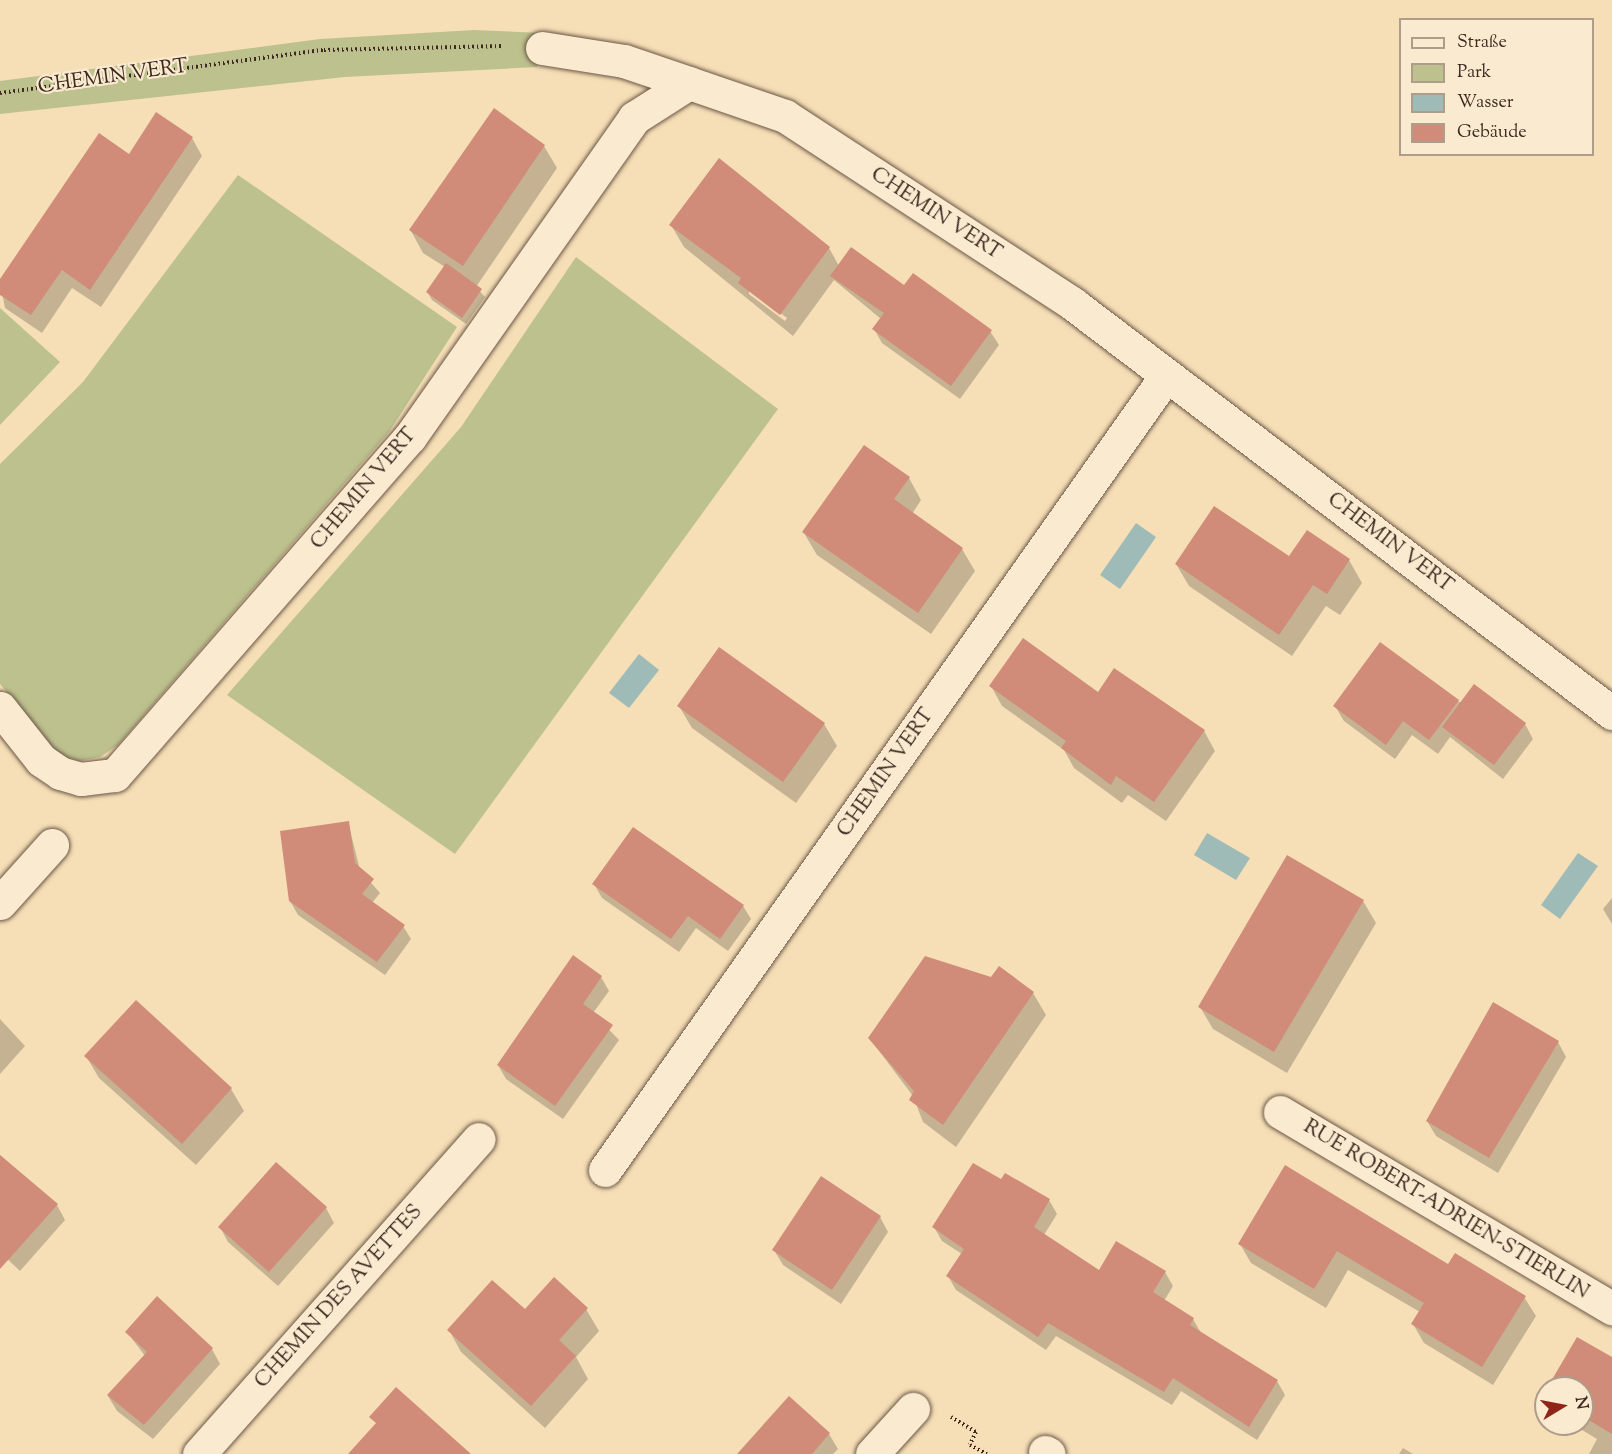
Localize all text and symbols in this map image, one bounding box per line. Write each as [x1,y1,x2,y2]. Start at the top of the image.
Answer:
legend [1399,18,1594,156]
text: Straße [1457,30,1507,56]
street label: CHEMIN VERT [36,54,190,100]
text: Park [1457,60,1491,86]
text: Wasser [1457,90,1514,116]
text: Gebäude [1457,120,1527,146]
street label: CHEMIN VERT [866,162,1006,266]
street label: CHEMIN VERT [306,423,422,555]
street label: CHEMIN VERT [1322,487,1458,599]
street label: CHEMIN VERT [832,704,940,842]
street label: RUE ROBERT-ADRIEN-STIERLIN [1299,1115,1593,1305]
street label: CHEMIN DES AVETTES [250,1200,428,1394]
north arrow [1534,1376,1594,1436]
text: N [1568,1395,1593,1411]

